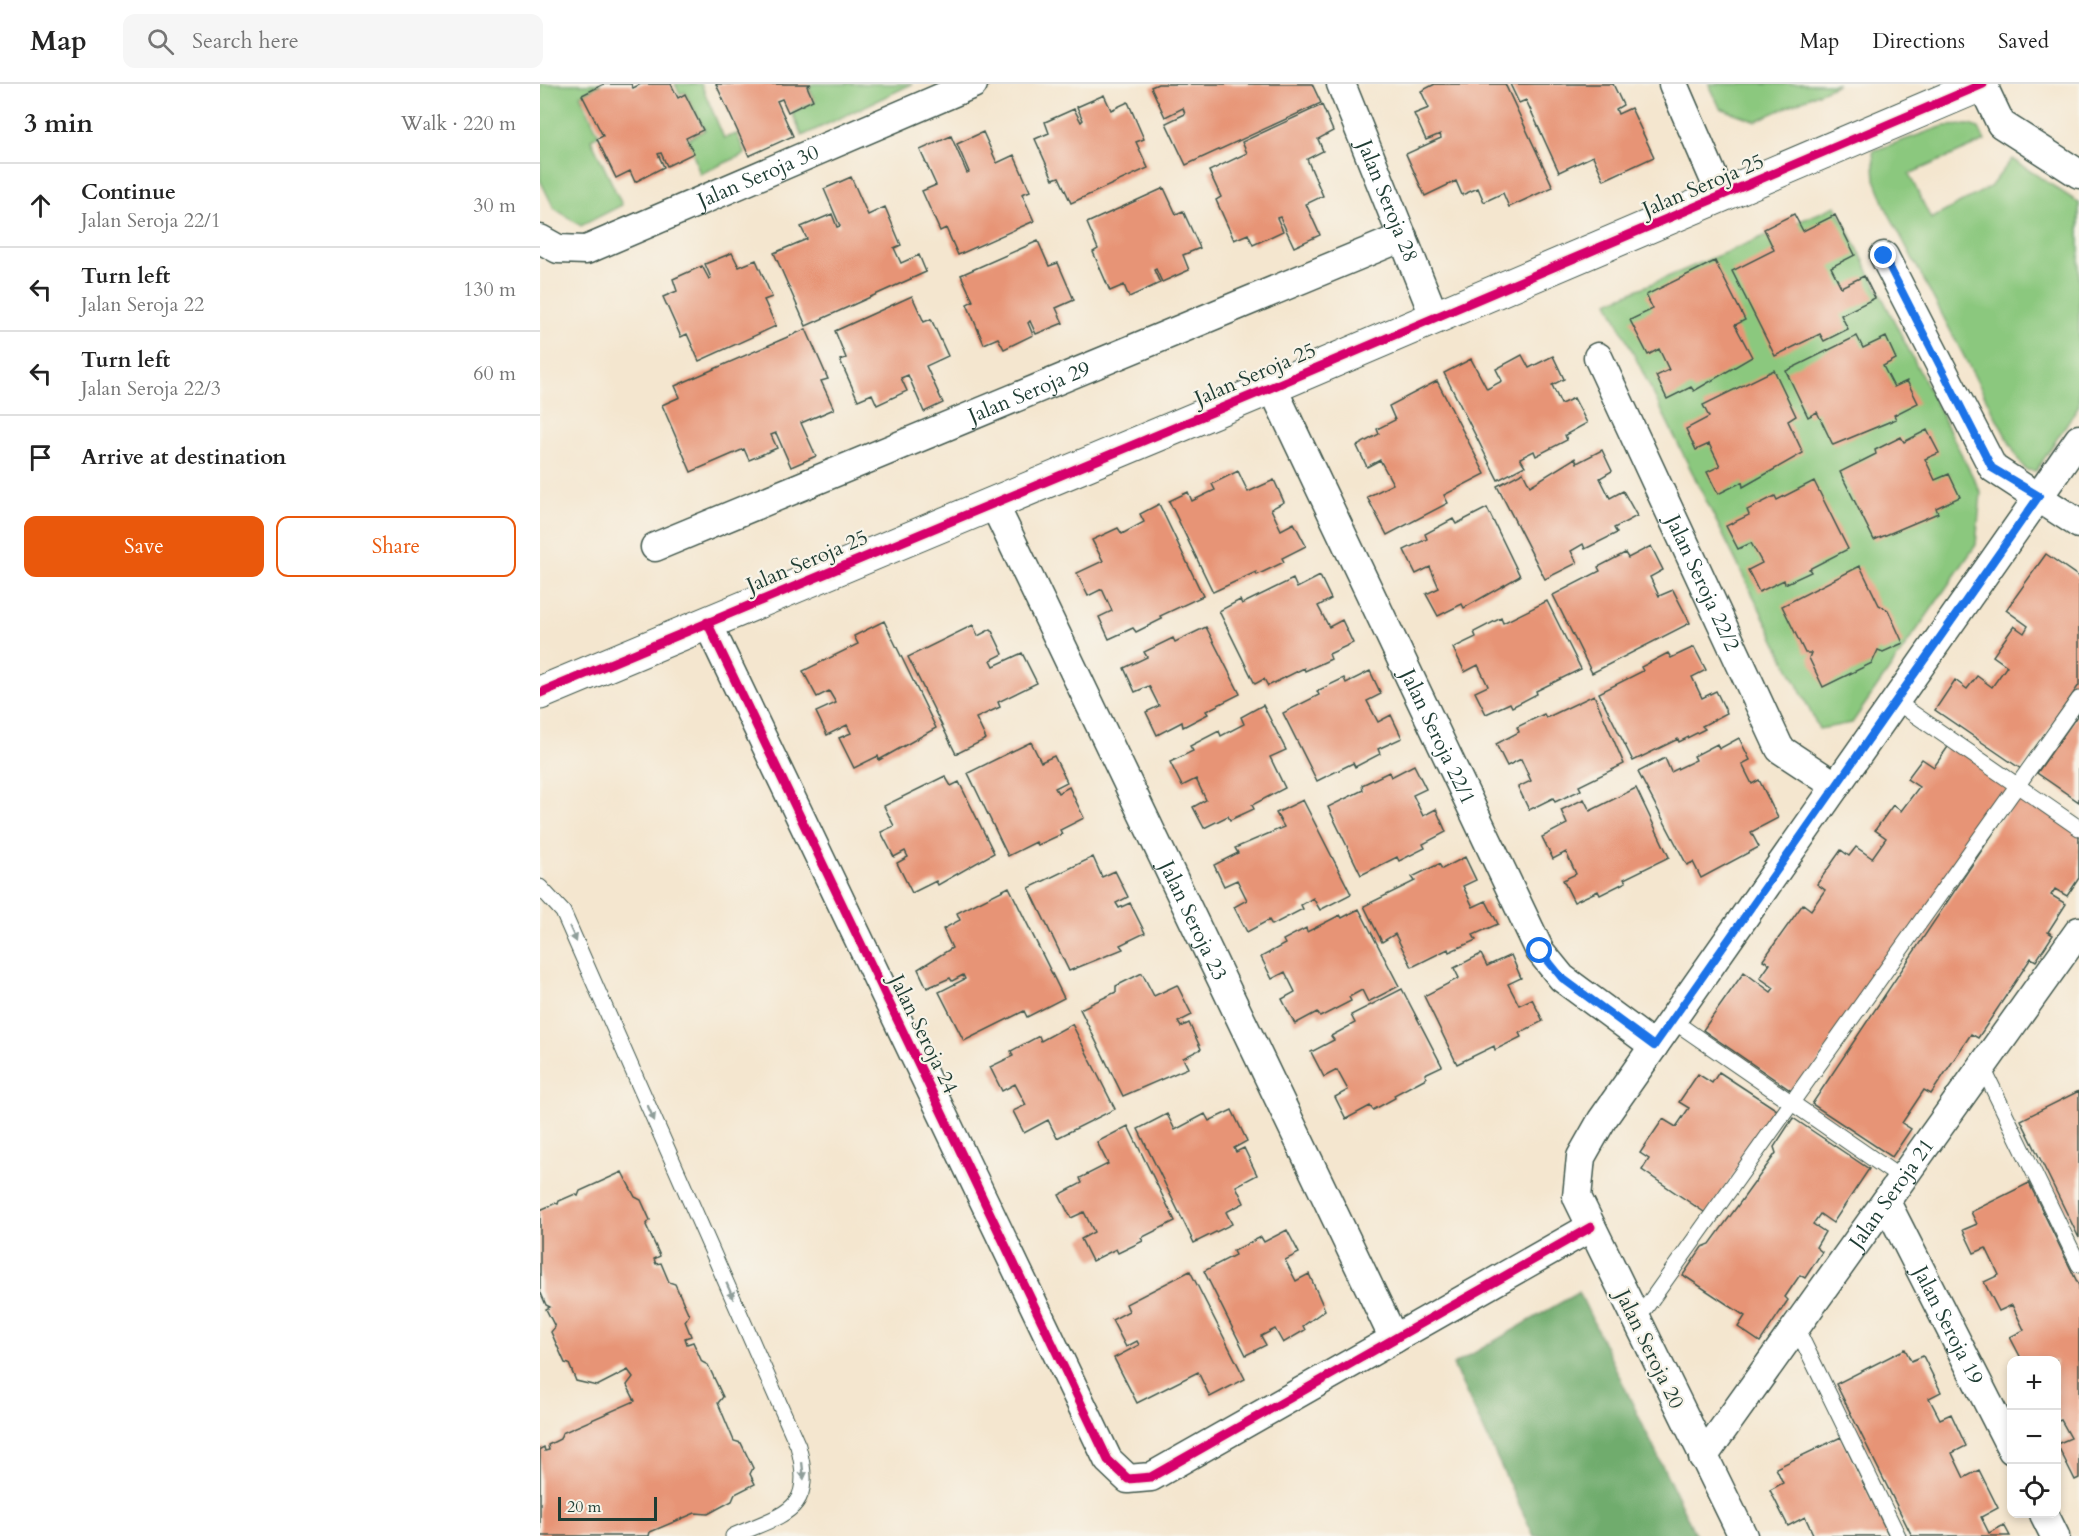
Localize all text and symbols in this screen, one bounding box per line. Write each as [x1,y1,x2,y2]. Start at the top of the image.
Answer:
search box [123,14,543,68]
text: Map [30,22,87,60]
icon: search [144,25,177,58]
text: Search here [192,26,299,56]
text: Map [1799,27,1839,56]
text: Directions [1872,27,1965,56]
text: Saved [1998,27,2049,56]
text: 3 min [24,106,93,141]
text: Walk · 220 m [401,110,516,137]
street label: Jalan Seroja 28 [1349,133,1425,267]
street label: Jalan Seroja 30 [690,138,824,217]
street label: Jalan Seroja 25 [1635,147,1768,225]
text: Continue [81,177,176,207]
icon: ahead [24,189,57,222]
text: 30 m [473,192,516,219]
text: Jalan Seroja 22/1 [81,207,221,234]
route end [1870,242,1896,268]
text: Turn left [81,261,170,291]
icon: left [24,273,57,306]
text: 130 m [463,276,516,303]
text: Jalan Seroja 22 [81,291,204,318]
street label: Jalan Seroja 25 [1187,336,1320,414]
text: Turn left [81,345,170,375]
street label: Jalan Seroja 29 [961,354,1095,432]
icon: left [24,357,57,390]
text: 60 m [473,360,516,387]
text: Jalan Seroja 22/3 [81,375,221,402]
icon: arrive [24,441,57,474]
text: Arrive at destination [81,442,286,472]
street label: Jalan Seroja 22/2 [1657,508,1747,656]
button: Save [24,516,264,577]
button: Share [276,516,516,577]
street label: Jalan Seroja 25 [739,523,872,601]
street label: Jalan Seroja 22/1 [1392,661,1482,809]
street label: Jalan Seroja 23 [1151,853,1234,985]
one-way arrow [568,926,578,944]
route start [1526,937,1552,963]
street label: Jalan Seroja 24 [881,967,965,1099]
one-way arrow [647,1104,656,1121]
street label: Jalan Seroja 21 [1841,1133,1941,1257]
street label: Jalan Seroja 19 [1904,1258,1990,1390]
street label: Jalan Seroja 20 [1607,1282,1691,1414]
one-way arrow [725,1283,735,1301]
map controls [2007,1356,2061,1518]
button: + [2007,1356,2061,1410]
button: − [2007,1410,2061,1464]
one-way arrow [798,1462,808,1481]
button: locate [2007,1464,2061,1518]
scale bar [558,1494,657,1522]
text: 20 m [567,1496,601,1518]

